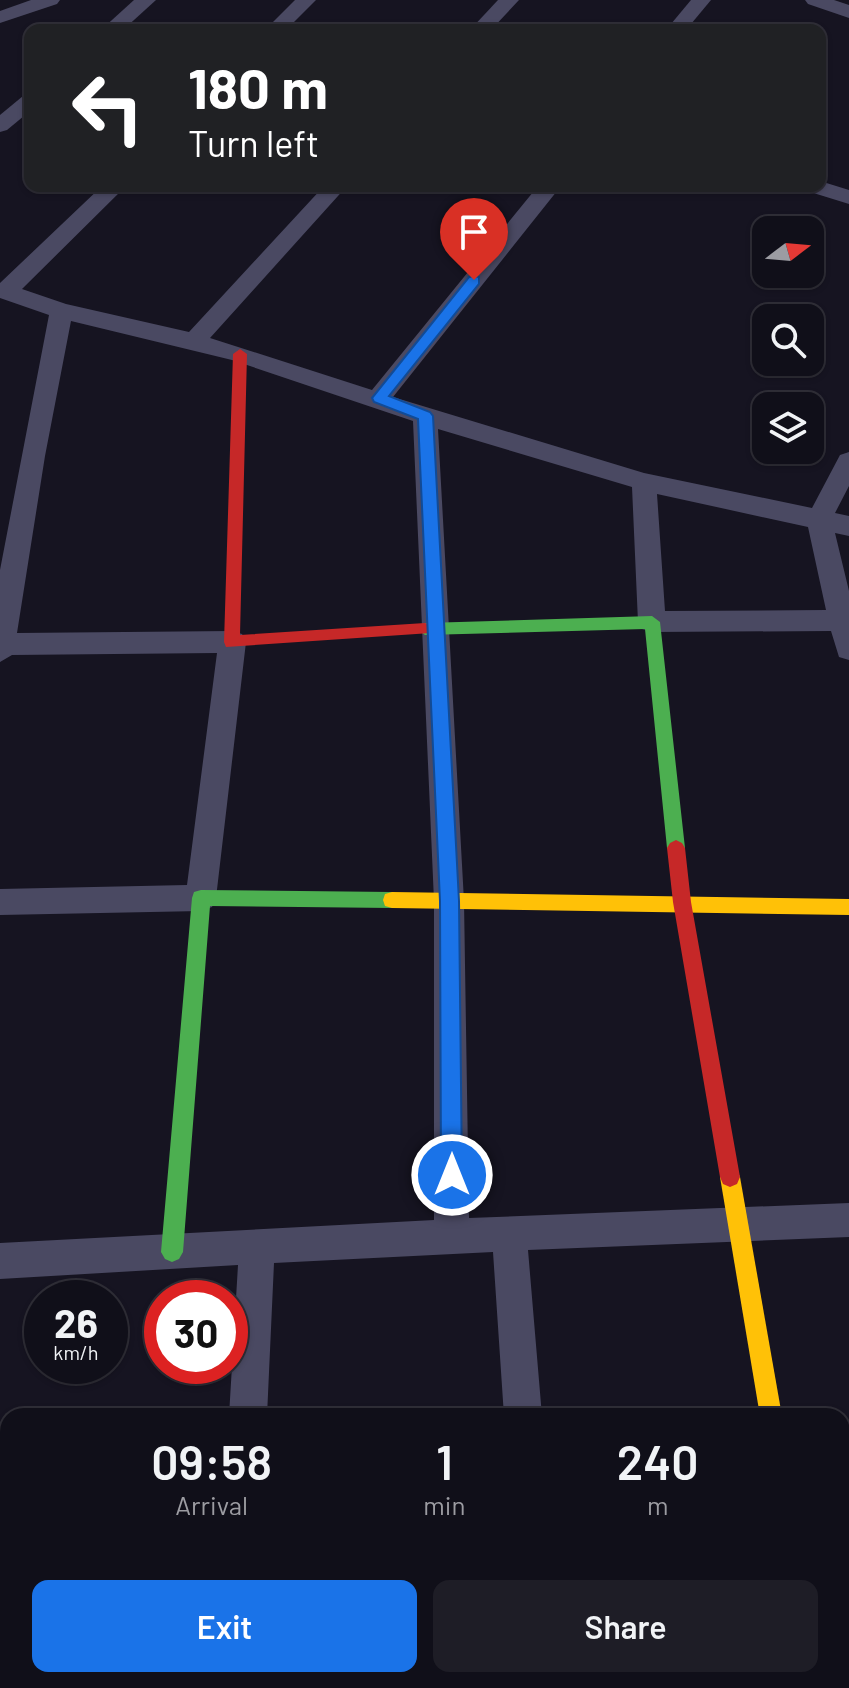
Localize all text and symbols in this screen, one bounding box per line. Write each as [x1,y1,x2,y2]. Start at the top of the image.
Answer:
text: 180 m [188,53,328,120]
icon: left [56,56,160,160]
text: Turn left [188,121,319,164]
pin [440,198,508,280]
icon: arrive [452,210,496,254]
north arrow [752,216,824,288]
map controls [752,216,824,464]
button: search [752,304,824,376]
button: layers [752,392,824,464]
position arrow [410,1133,494,1217]
speed limit sign: 30 [144,1280,248,1384]
text: 26 [54,1298,98,1346]
text: km/h [53,1340,99,1364]
text: 09:58 [151,1432,272,1490]
text: 1 [436,1432,453,1490]
text: 240 [617,1432,699,1490]
text: Arrival [175,1489,248,1520]
text: min [423,1489,465,1520]
text: m [647,1489,668,1520]
button: Exit [32,1580,417,1672]
button: Share [433,1580,818,1672]

